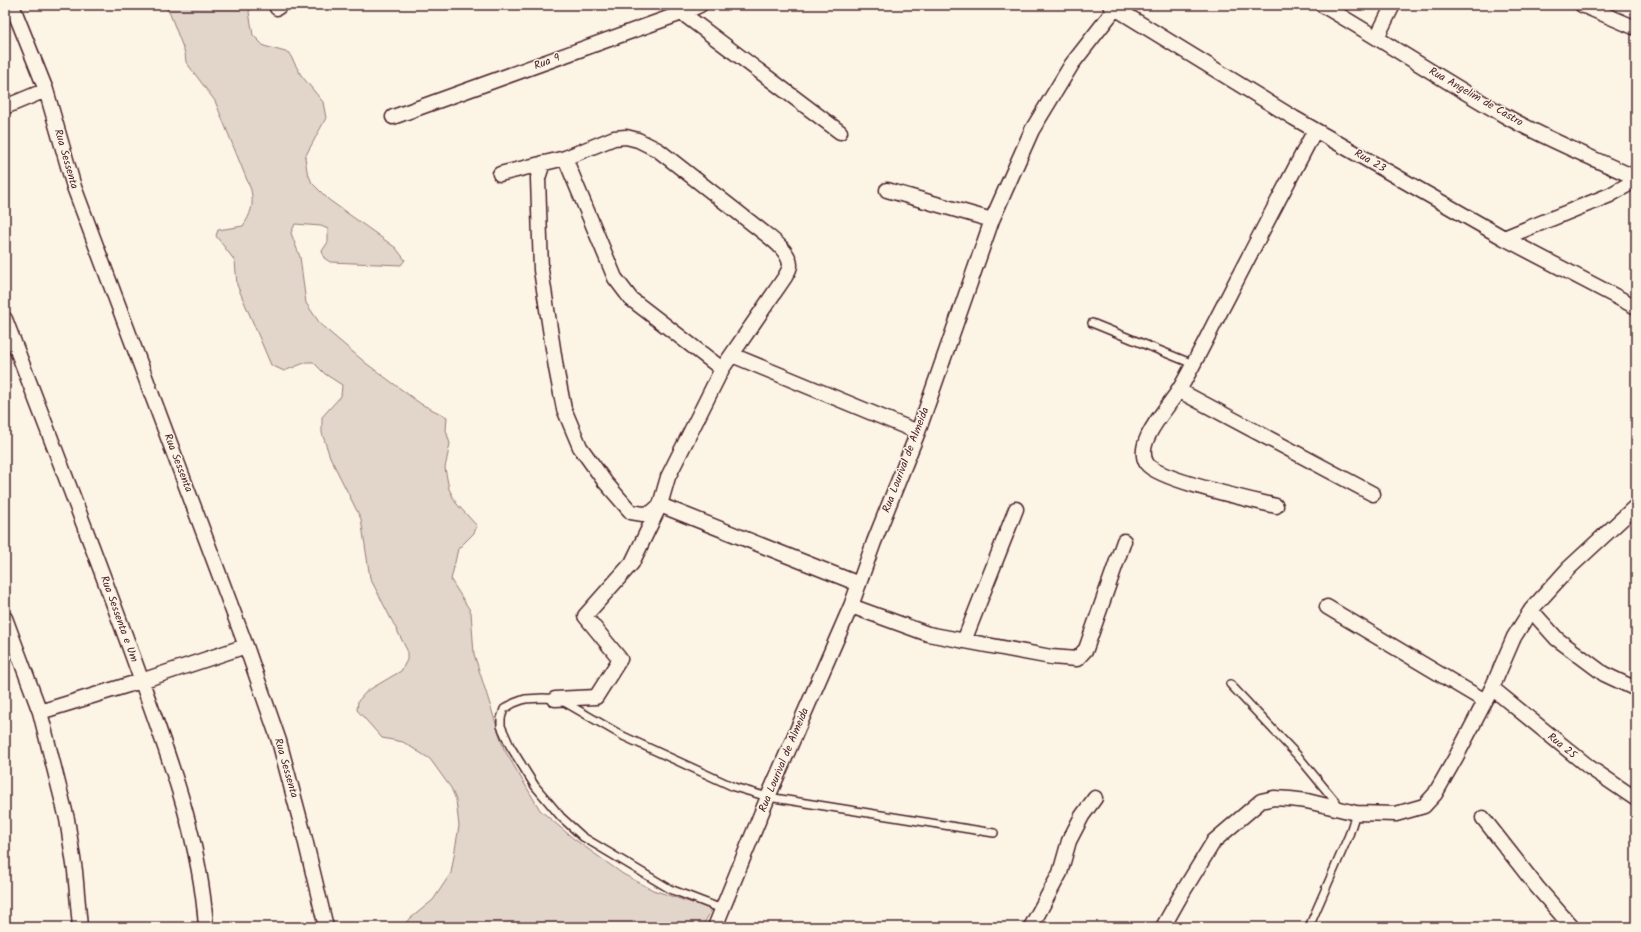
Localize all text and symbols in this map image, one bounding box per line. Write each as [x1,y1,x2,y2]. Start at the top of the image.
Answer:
street label: Rua 9 [531,49,563,75]
street label: Rua Angelim de Castro [1425,63,1527,131]
street label: Rua Sessenta [49,127,83,191]
street label: Rua 23 [1351,145,1389,177]
street label: Rua Lourival de Almeida [878,405,934,515]
street label: Rua Sessenta [159,431,197,495]
street label: Rua Sessenta e Um [95,573,143,665]
street label: Rua Lourival de Almeida [754,705,814,815]
street label: Rua 25 [1543,728,1582,764]
street label: Rua Sessenta [269,736,303,800]

